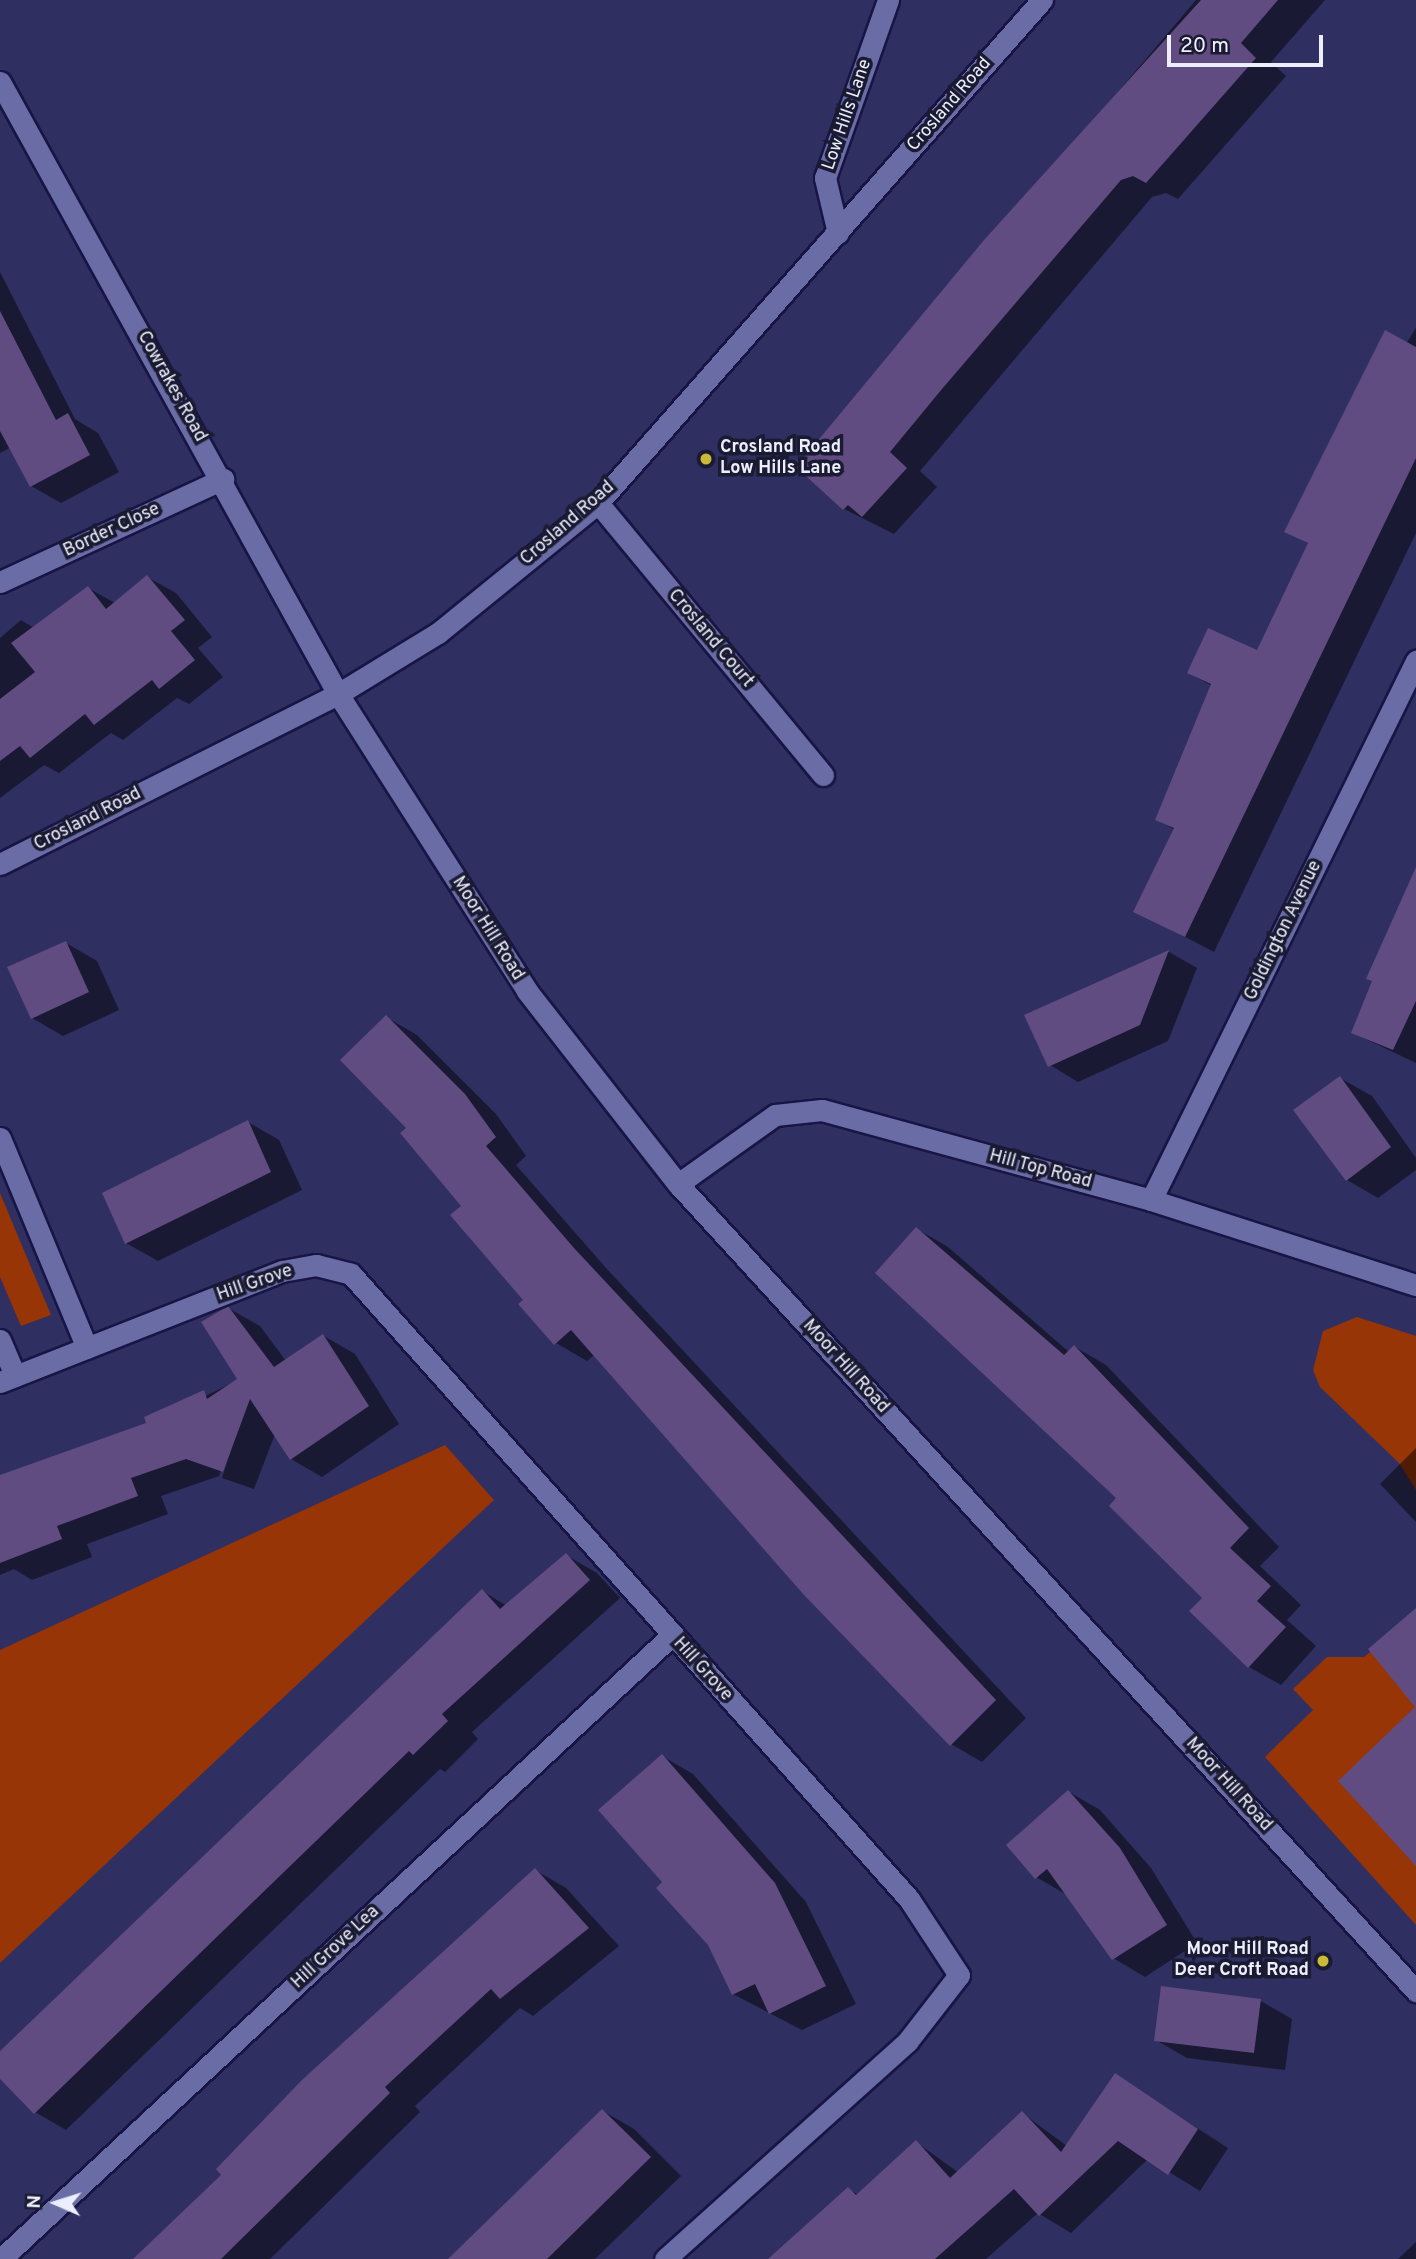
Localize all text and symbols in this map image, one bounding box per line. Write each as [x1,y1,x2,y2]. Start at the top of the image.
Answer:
scale bar [1171,21,1327,65]
text: 20 m [1180,33,1229,60]
street label: Crosland Road [903,54,997,156]
street label: Low Hills Lane [819,57,877,173]
street label: Cowrakes Road [132,328,210,446]
place label: Crosland Road Low Hills Lane [720,438,841,480]
marker: Crosland Road Low Hills Lane [698,451,714,467]
street label: Crosland Road [517,477,619,571]
street label: Border Close [60,499,164,563]
street label: Crosland Court [663,585,757,693]
street label: Crosland Road [31,784,145,856]
street label: Goldington Avenue [1241,857,1327,1005]
street label: Moor Hill Road [446,873,528,985]
street label: Hill Top Road [986,1146,1094,1194]
street label: Hill Grove [214,1261,296,1307]
street label: Moor Hill Road [797,1316,893,1418]
street label: Hill Grove [668,1634,736,1706]
street label: Moor Hill Road [1180,1734,1276,1836]
street label: Hill Grove Lea [288,1902,384,1994]
place label: Moor Hill Road Deer Croft Road [1174,1940,1309,1982]
marker: Moor Hill Road Deer Croft Road [1315,1953,1331,1969]
north arrow [21,2168,91,2238]
text: N [23,2194,47,2209]

